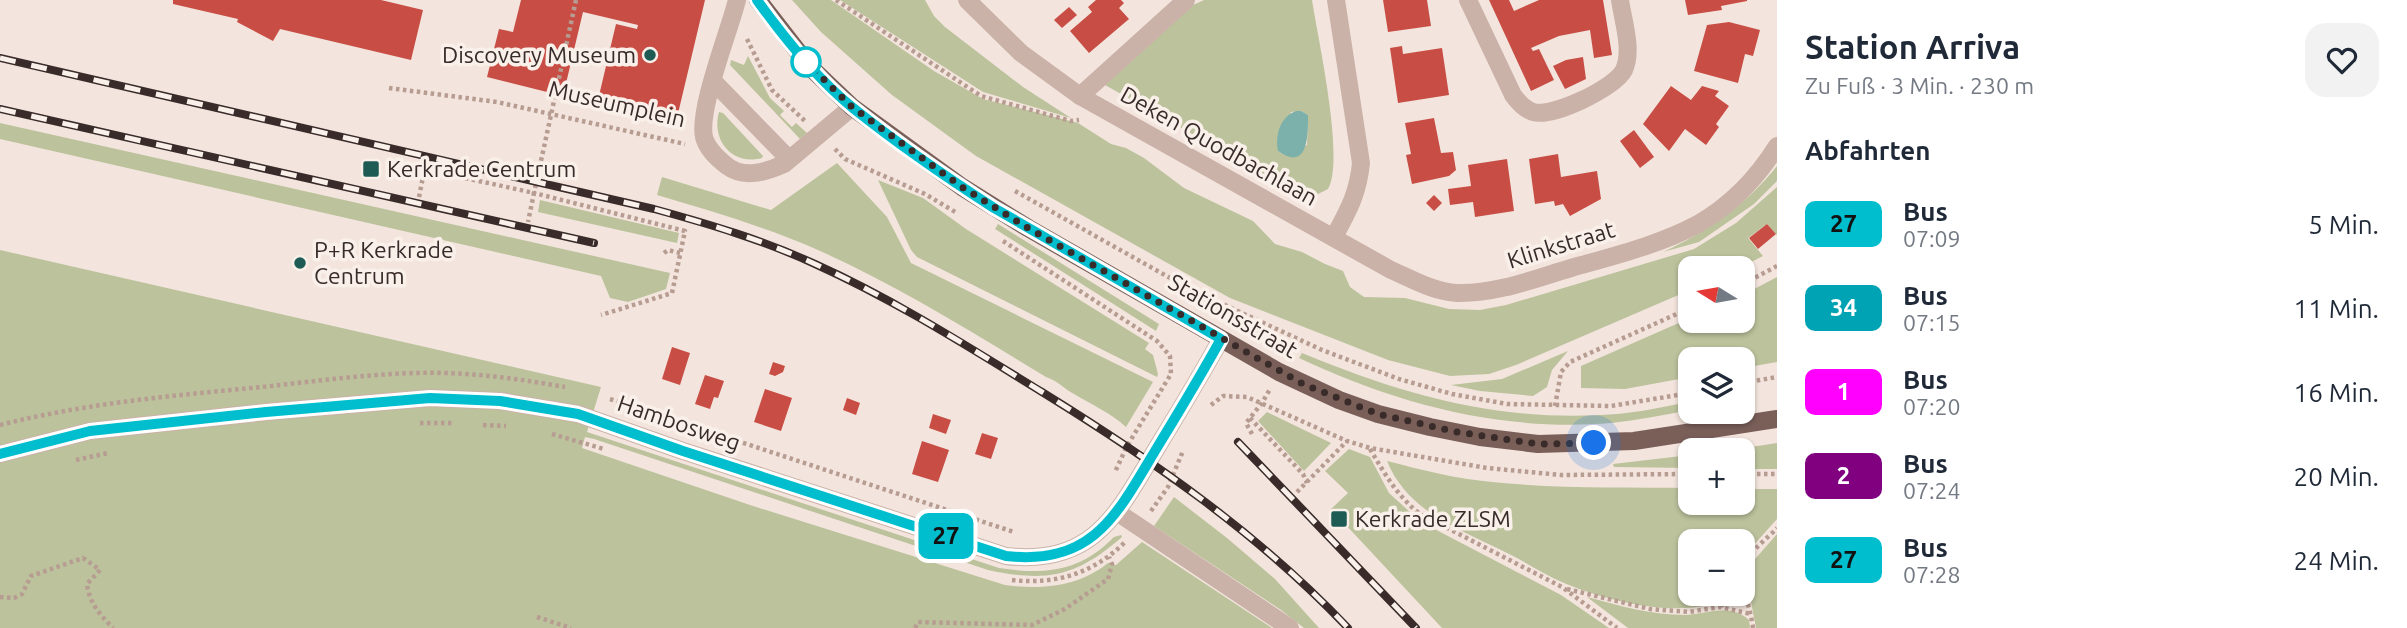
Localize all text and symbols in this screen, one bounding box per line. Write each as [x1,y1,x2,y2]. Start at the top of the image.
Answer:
button: heart [2305,23,2379,97]
text: Station Arriva [1805,28,2020,65]
place label: Discovery Museum [442,42,636,67]
marker: Discovery Museum [642,47,658,63]
unlabelled marker [791,47,821,77]
text: Zu Fuß · 3 Min. · 230 m [1805,73,2034,98]
street label: Museumplein [546,76,688,131]
street label: Deken Quodbachlaan [1116,81,1322,210]
text: Abfahrten [1805,136,1930,165]
place label: Kerkrade Centrum [387,156,576,181]
marker: Kerkrade Centrum [361,159,381,179]
text: Bus [1903,197,1948,226]
text: 27 [1830,210,1857,237]
text: 5 Min. [2308,210,2379,239]
street label: Klinkstraat [1504,216,1617,273]
text: 07:09 [1903,226,1961,251]
place label: P+R Kerkrade Centrum [314,237,454,288]
marker: P+R Kerkrade Centrum [292,255,308,271]
north arrow [1678,256,1755,332]
map controls [1678,256,1755,606]
street label: Stationsstraat [1164,269,1302,363]
text: Bus [1903,281,1948,310]
text: 34 [1830,294,1857,321]
text: 11 Min. [2294,294,2379,323]
text: 07:15 [1903,310,1961,335]
button: layers [1678,347,1755,424]
text: Bus [1903,365,1948,394]
text: 1 [1837,378,1850,405]
text: 16 Min. [2294,378,2379,407]
street label: Hambosweg [614,390,744,455]
text: 07:20 [1903,394,1961,419]
your location [1576,425,1611,460]
button: + [1678,438,1755,515]
text: Bus [1903,449,1948,478]
text: 2 [1837,462,1850,489]
text: 20 Min. [2294,462,2379,491]
text: 07:24 [1903,478,1961,503]
place label: Kerkrade ZLSM [1355,506,1511,531]
marker: Kerkrade ZLSM [1329,509,1349,529]
line badge: 27 [914,513,978,559]
text: 27 [932,522,960,549]
button: − [1678,529,1755,606]
text: Bus [1903,533,1948,562]
text: 27 [1830,546,1857,573]
text: 24 Min. [2294,546,2379,575]
text: 07:28 [1903,562,1961,587]

